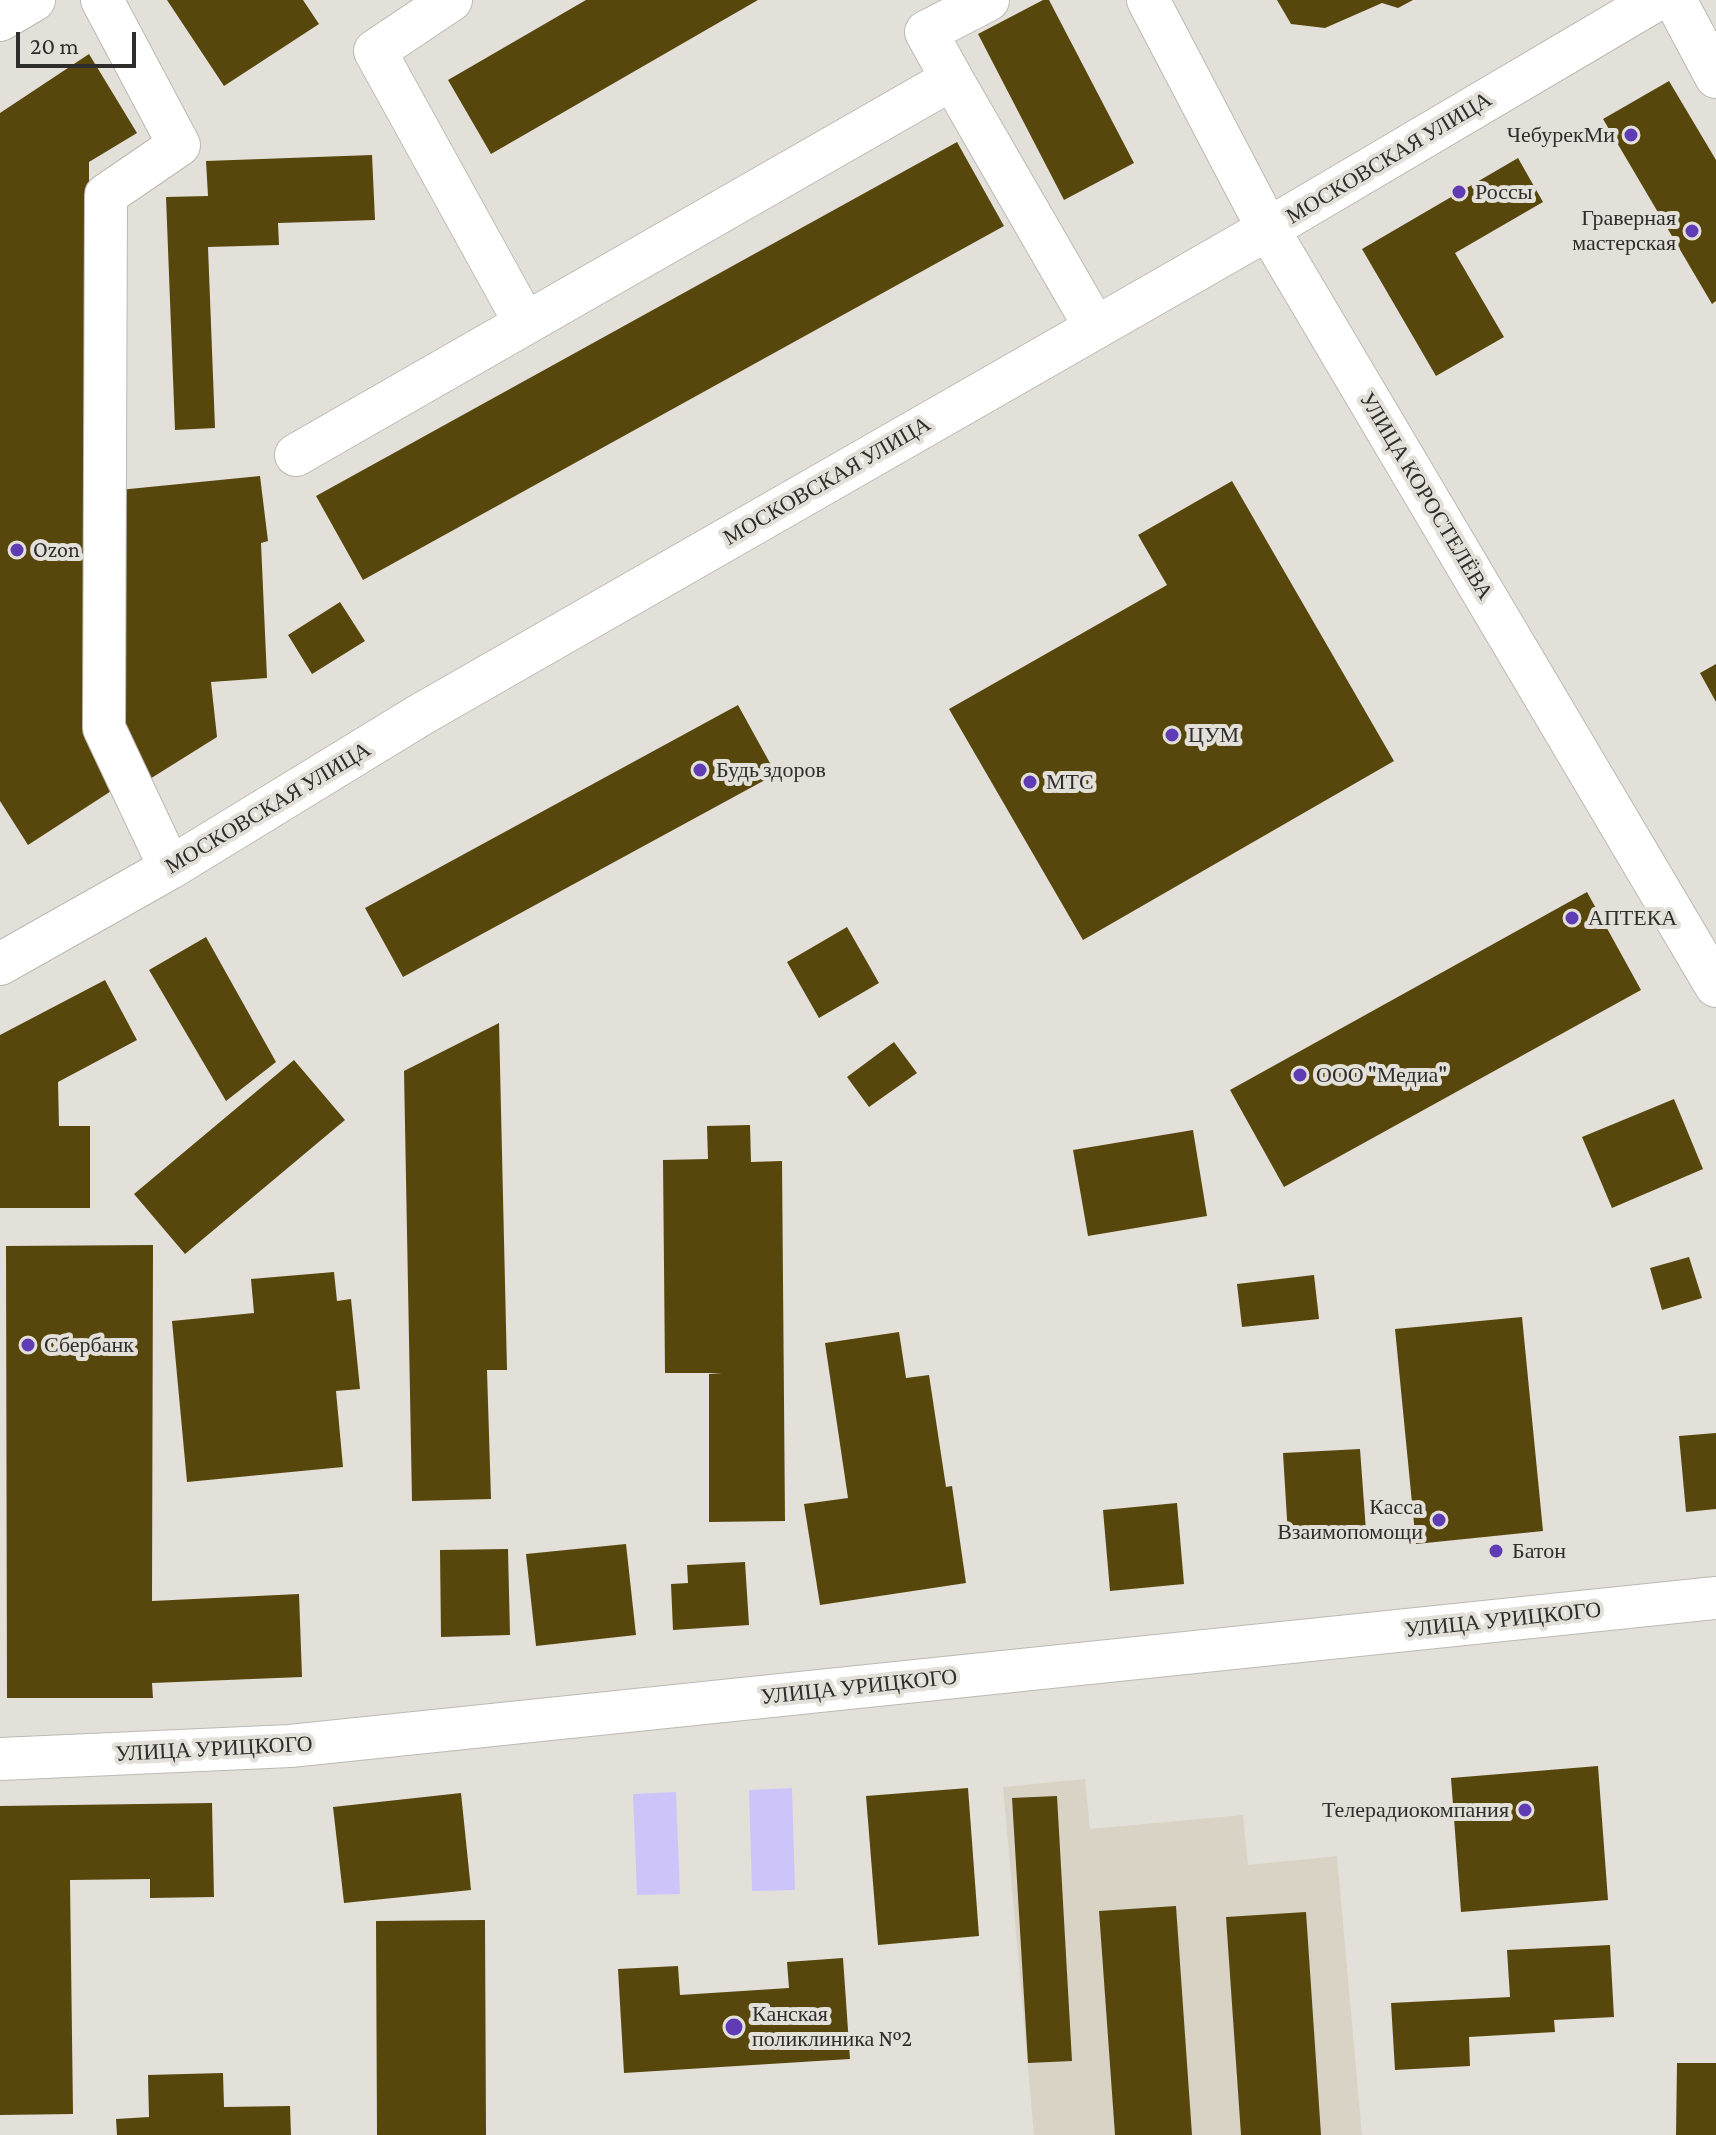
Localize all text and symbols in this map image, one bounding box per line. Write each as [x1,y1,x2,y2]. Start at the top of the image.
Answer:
scale bar [20,16,140,66]
text: 20 m [30,32,79,59]
street label: МОСКОВСКАЯ УЛИЦА [1282,86,1496,230]
place label: ЧебурекМи [1507,122,1615,148]
marker: ЧебурекМи [1622,126,1640,144]
place label: Россы [1475,179,1533,205]
marker: Россы [1450,183,1468,201]
place label: Граверная мастерская [1572,205,1676,256]
marker: Граверная мастерская [1683,222,1701,240]
street label: УЛИЦА КОРОСТЕЛЁВА [1354,388,1498,604]
street label: МОСКОВСКАЯ УЛИЦА [719,411,935,551]
place label: Ozon [33,537,80,563]
marker: Ozon [8,541,26,559]
place label: ЦУМ [1188,722,1239,748]
marker: ЦУМ [1163,726,1181,744]
street label: МОСКОВСКАЯ УЛИЦА [161,736,375,880]
place label: Будь здоров [716,757,826,783]
marker: Будь здоров [691,761,709,779]
place label: МТС [1046,769,1094,795]
marker: МТС [1021,773,1039,791]
place label: АПТЕКА [1588,905,1677,931]
marker: АПТЕКА [1563,909,1581,927]
place label: ООО "Медиа" [1316,1062,1447,1088]
marker: ООО "Медиа" [1291,1066,1309,1084]
place label: Сбербанк [44,1332,134,1358]
marker: Сбербанк [19,1336,37,1354]
place label: Касса Взаимопомощи [1277,1494,1423,1546]
marker: Касса Взаимопомощи [1430,1511,1448,1529]
place label: Батон [1512,1538,1566,1564]
marker: Батон [1487,1542,1505,1560]
street label: УЛИЦА УРИЦКОГО [1403,1597,1603,1643]
street label: УЛИЦА УРИЦКОГО [759,1664,959,1710]
street label: УЛИЦА УРИЦКОГО [115,1731,313,1767]
place label: Телерадиокомпания [1322,1797,1509,1823]
marker: Телерадиокомпания [1516,1801,1534,1819]
place label: Канская поликлиника №2 [752,2001,912,2052]
marker: Канская поликлиника №2 [723,2016,745,2038]

